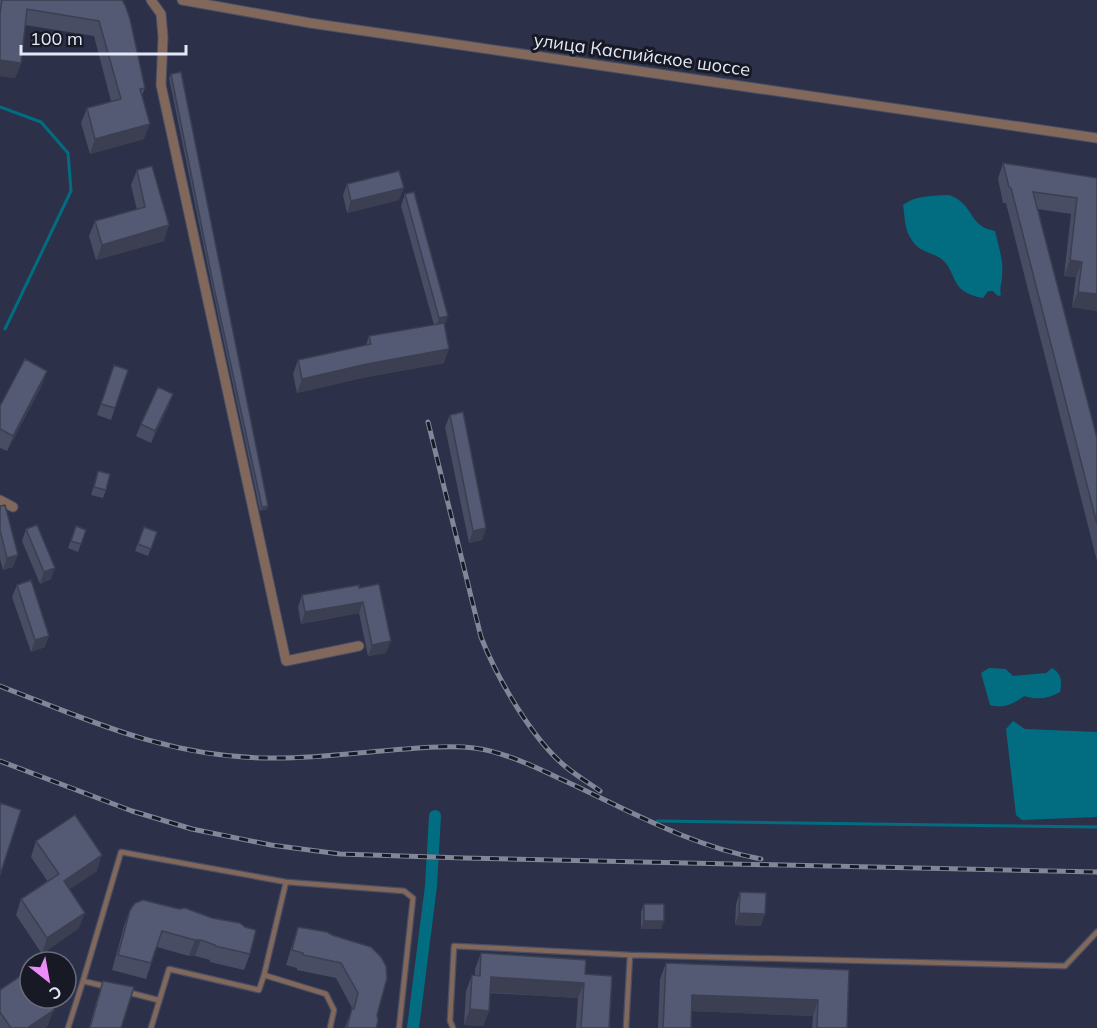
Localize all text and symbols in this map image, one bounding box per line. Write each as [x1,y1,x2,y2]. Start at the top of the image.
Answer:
scale bar [21,18,186,56]
text: 100 m [30,27,83,50]
street label: улица Каспийское шоссе [532,28,752,81]
north arrow [18,950,78,1010]
text: С [46,981,66,1004]

